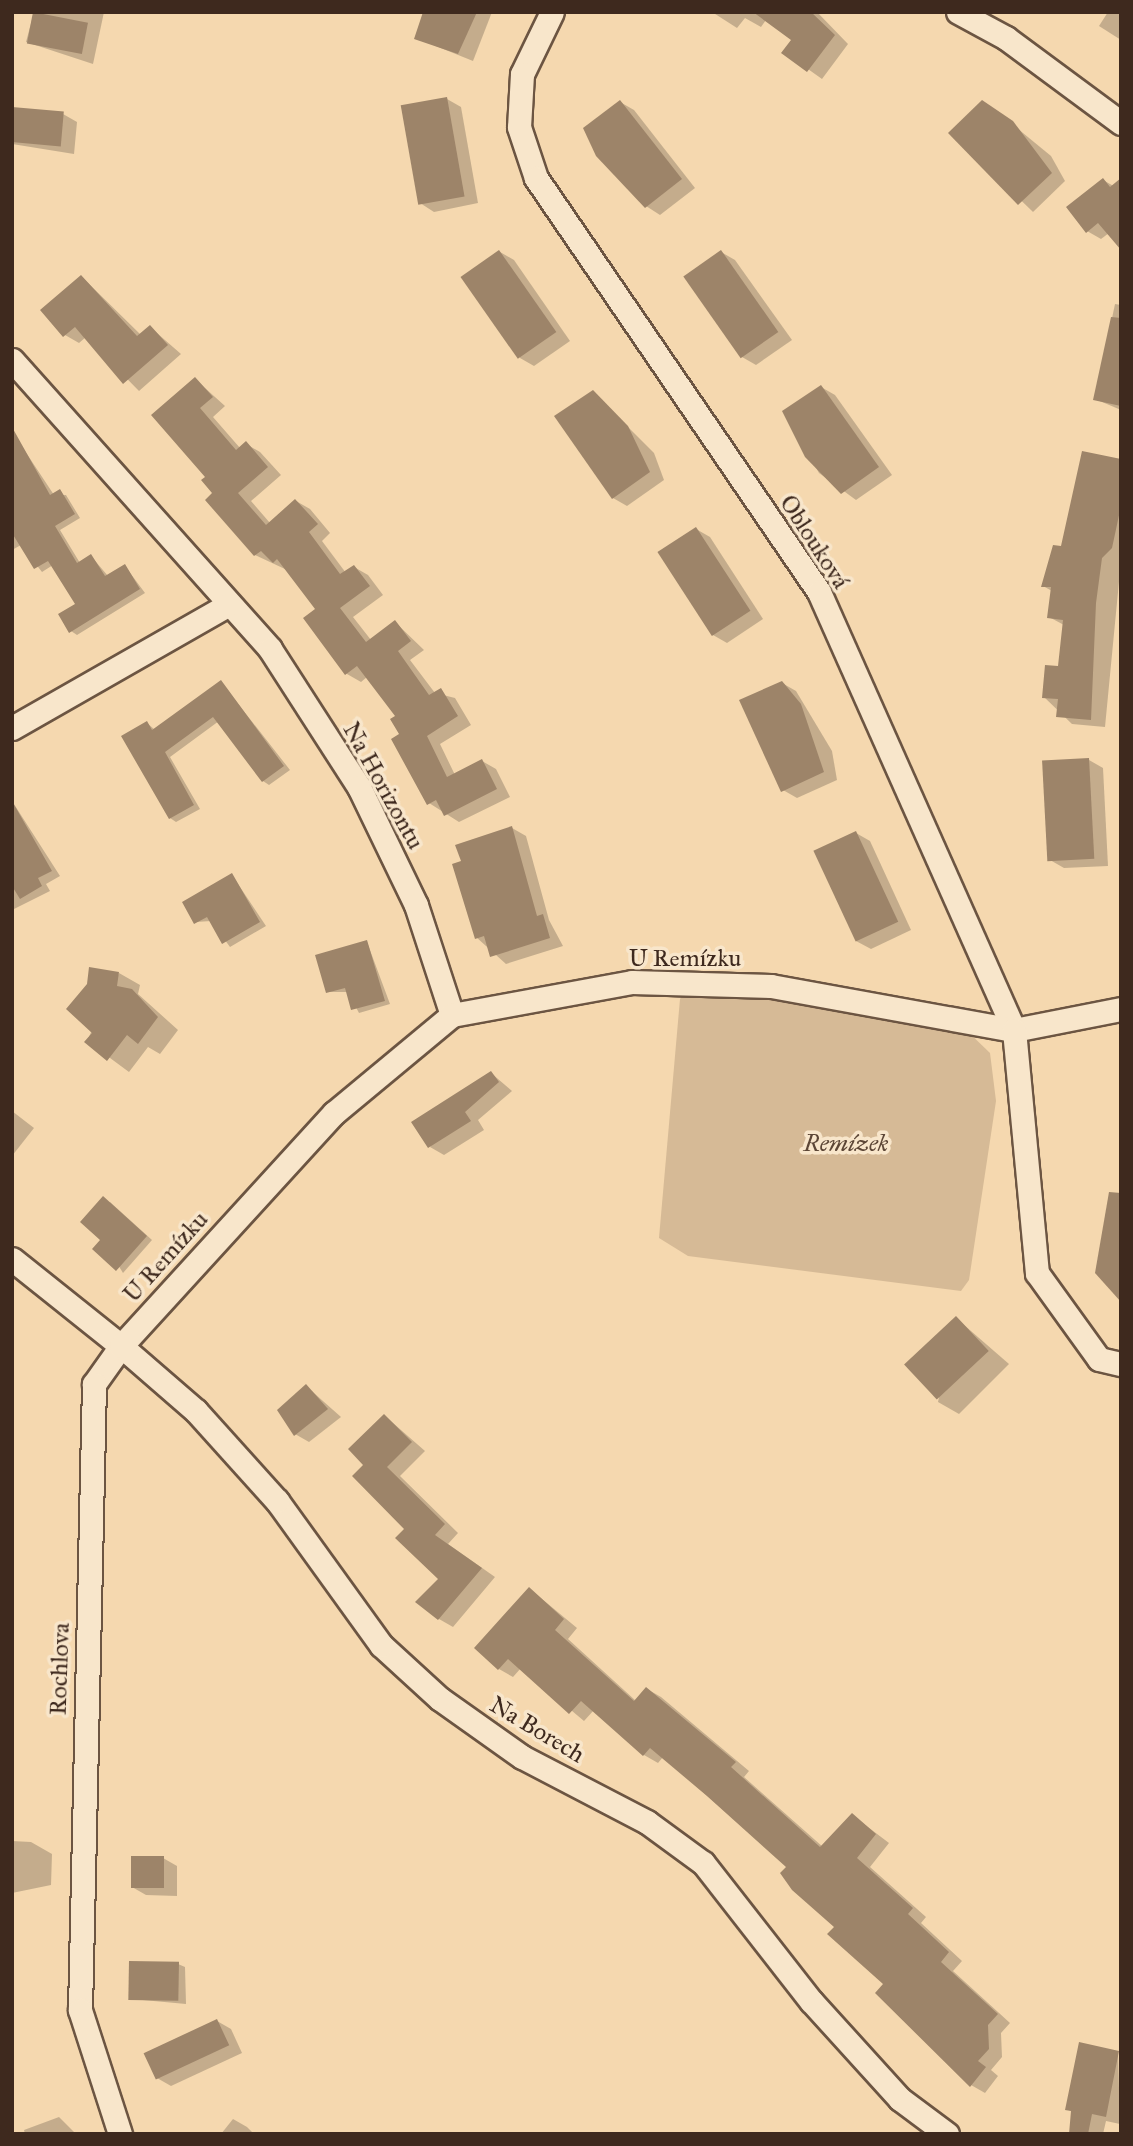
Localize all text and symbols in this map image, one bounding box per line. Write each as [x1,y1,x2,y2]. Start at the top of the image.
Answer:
street label: Oblouková [773,490,855,594]
street label: Na Horizontu [336,717,430,855]
street label: U Remízku [629,945,741,973]
park label: Remízek [804,1130,888,1158]
street label: U Remízku [118,1206,214,1308]
street label: Rochlova [44,1622,76,1716]
street label: Na Borech [484,1690,590,1770]

